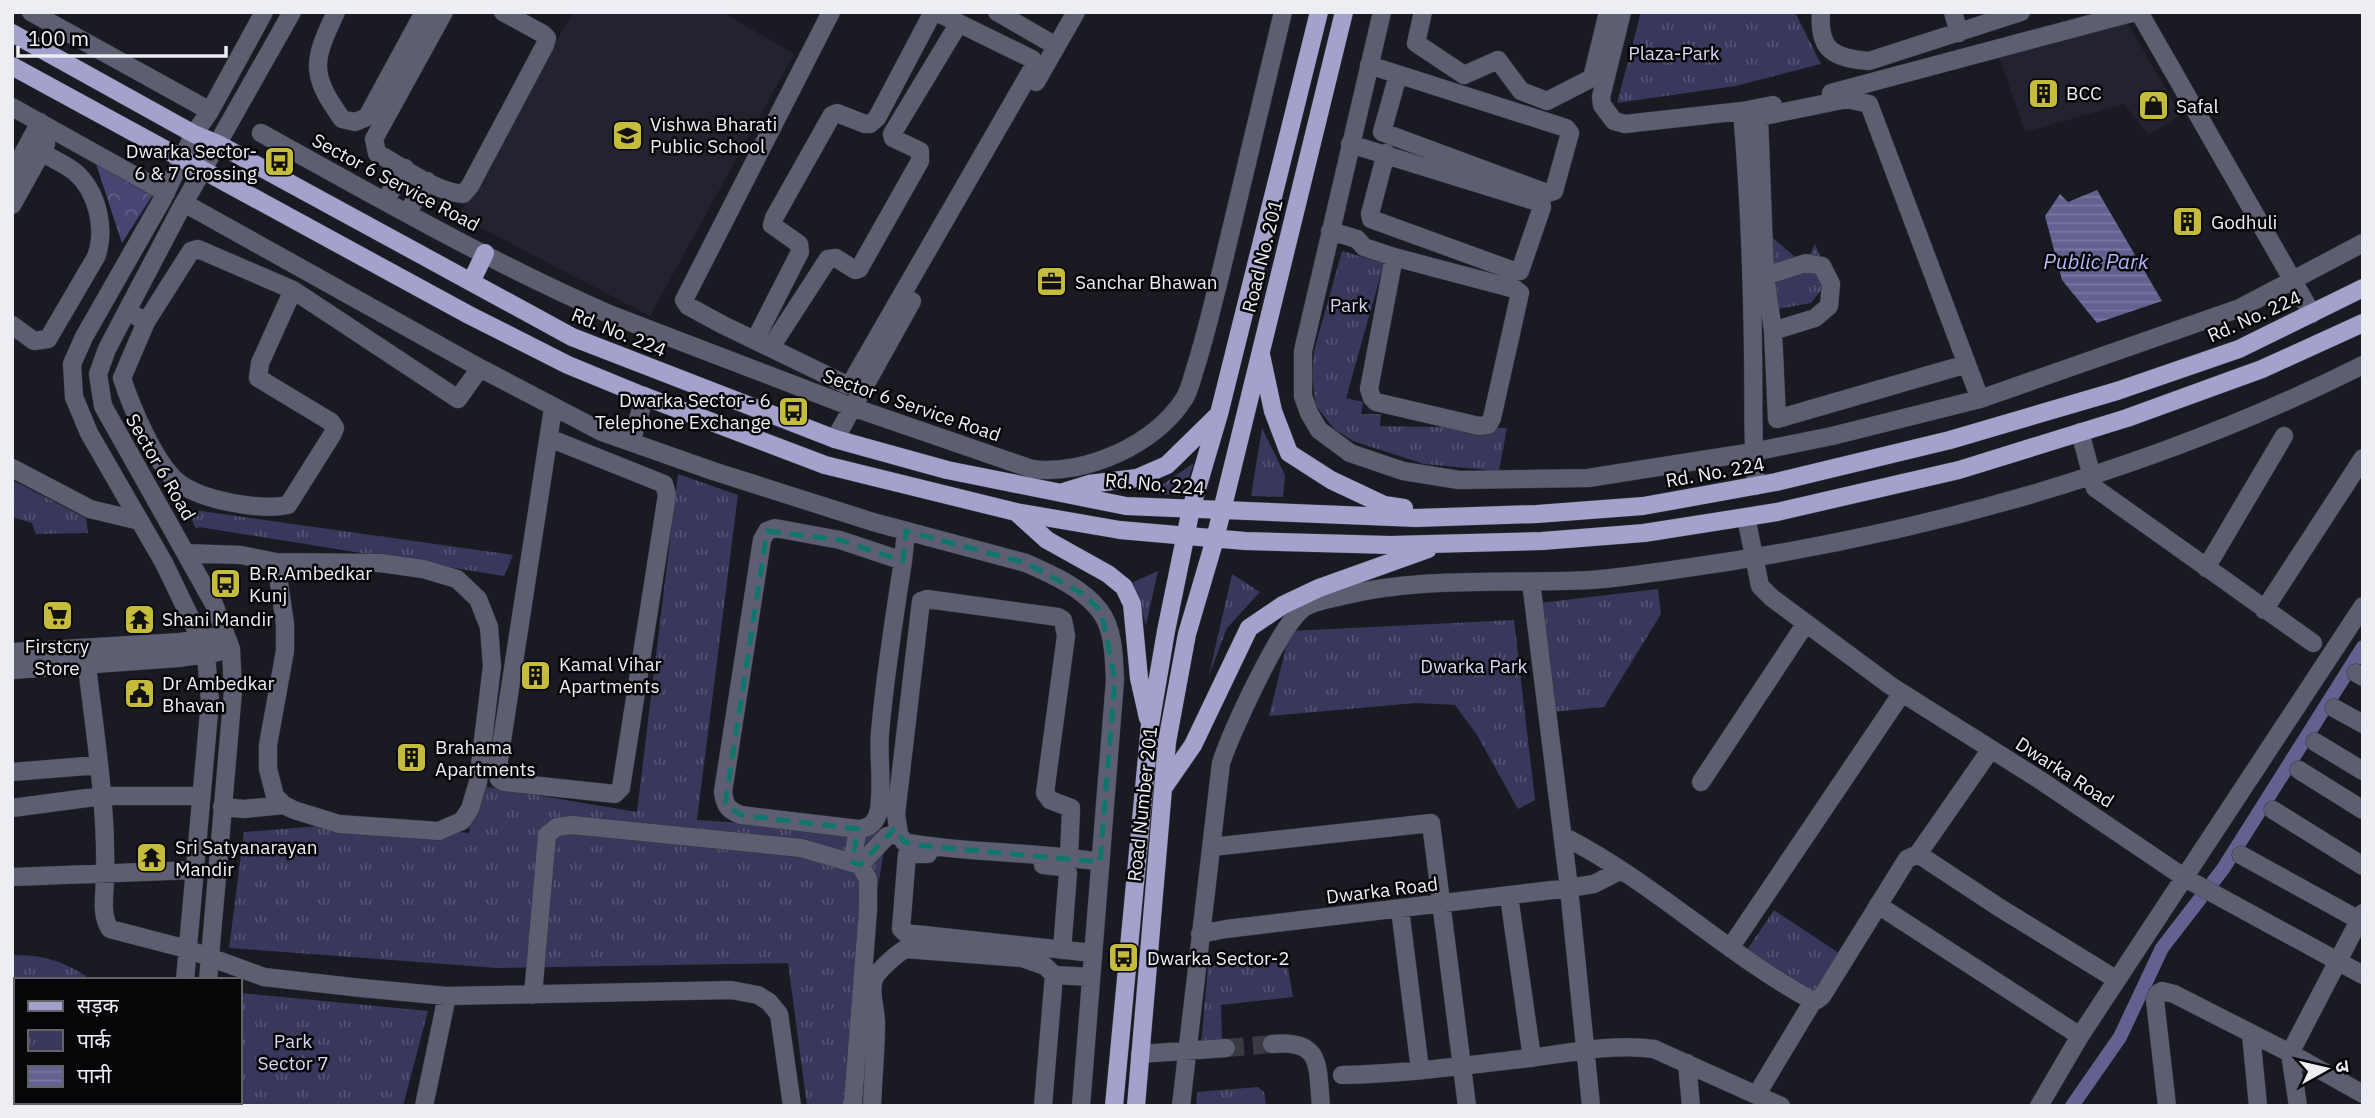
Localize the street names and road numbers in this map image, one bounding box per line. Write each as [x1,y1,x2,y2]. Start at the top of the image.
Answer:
street label: Sector 6 Service Road [308,128,484,236]
street label: Road No. 201 [1236,197,1288,315]
street label: Rd. No. 224 [2203,285,2305,347]
street label: Rd. No. 224 [568,302,670,362]
street label: Sector 6 Service Road [820,363,1004,447]
street label: Sector 6 Road [121,409,201,525]
street label: Rd. No. 224 [1664,451,1766,493]
street label: Rd. No. 224 [1104,468,1206,500]
street label: Road Number 201 [1122,725,1162,883]
street label: Dwarka Road [2011,731,2119,813]
street label: Dwarka Road [1325,871,1439,909]

